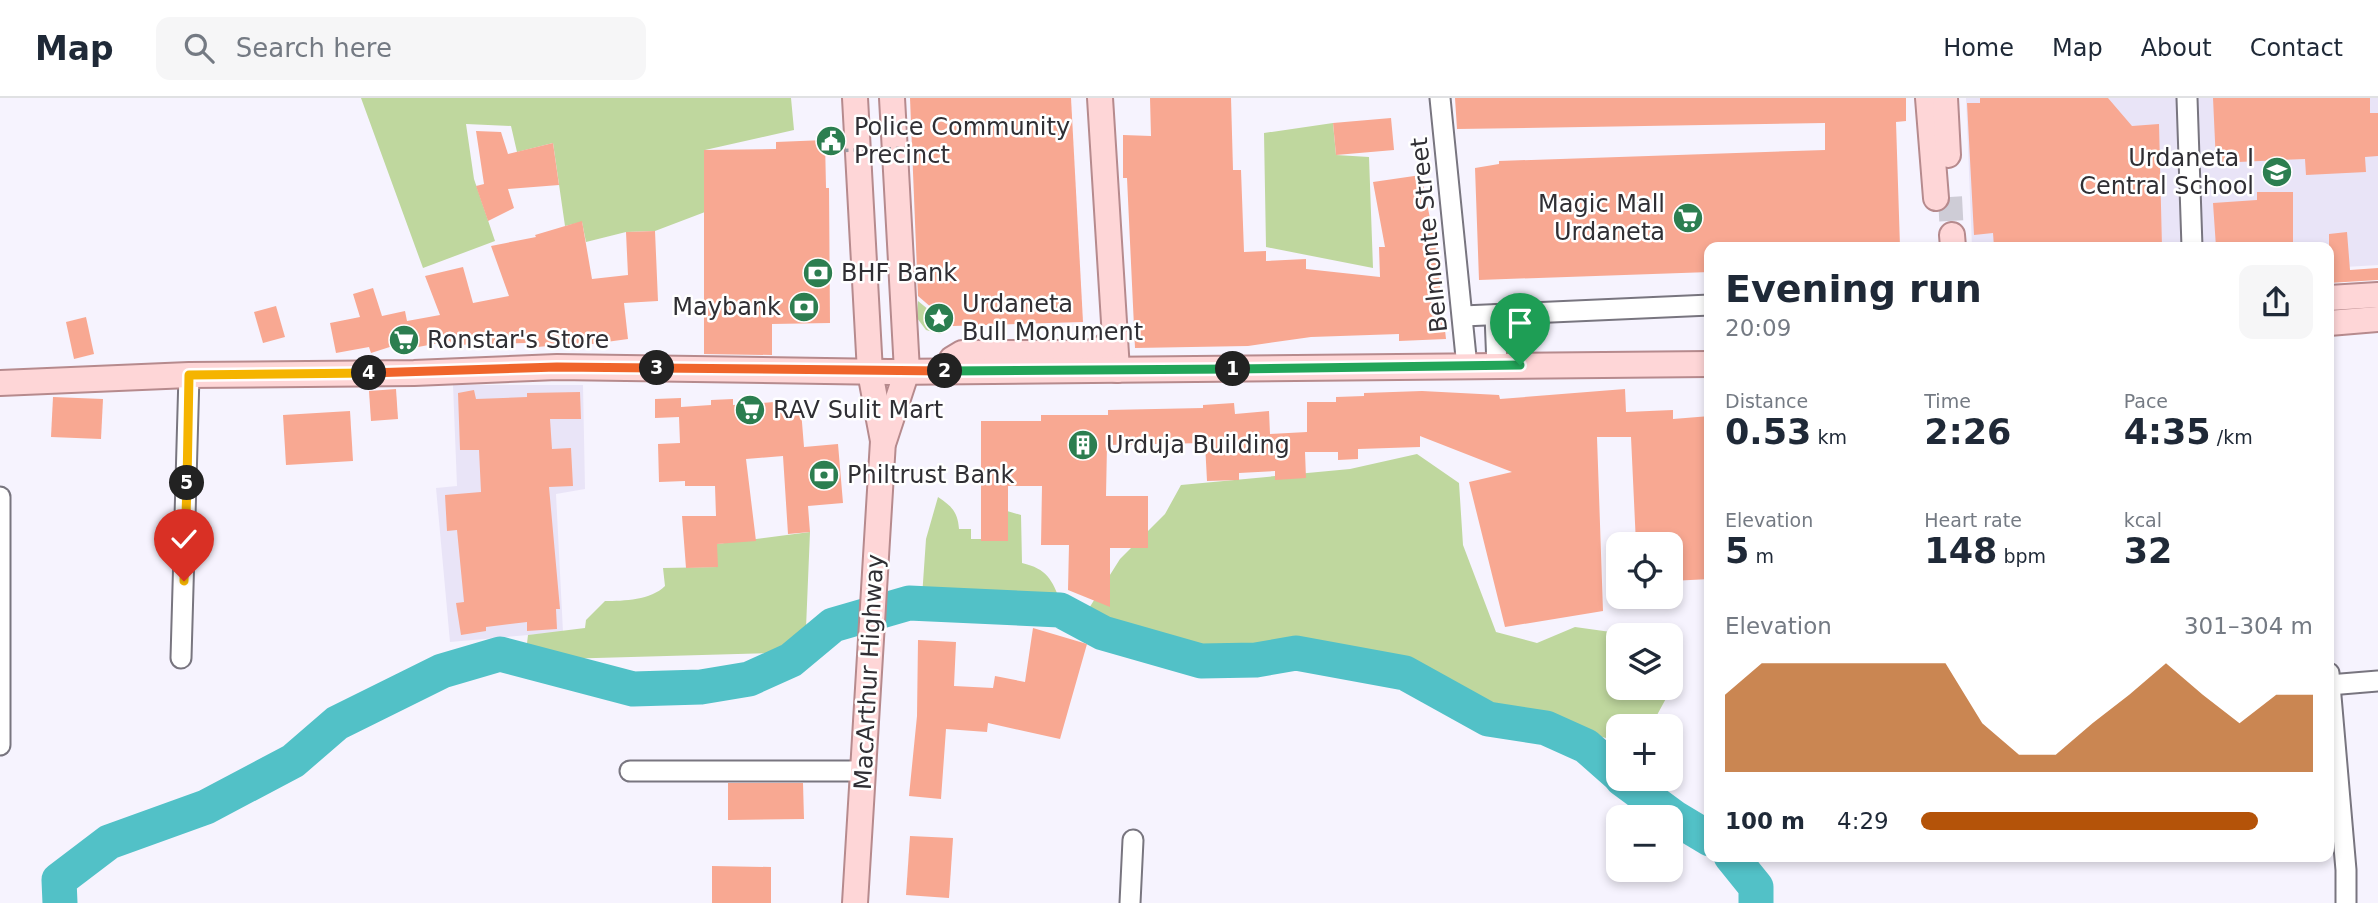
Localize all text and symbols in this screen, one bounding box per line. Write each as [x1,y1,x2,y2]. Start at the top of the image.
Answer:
search box [156,17,646,80]
text: Map [35,29,114,68]
icon: search [180,29,218,67]
text: Search here [236,33,392,63]
text: Home [1943,34,2014,62]
text: Map [2052,34,2103,62]
text: About [2141,34,2212,62]
text: Contact [2250,34,2343,62]
place label: Police Community Precinct [854,113,1070,169]
public building icon: Police Community Precinct [814,124,848,158]
street label: Belmonte Street [1405,136,1453,334]
place label: Urdaneta I Central School [2079,144,2254,200]
school or university icon: Urdaneta I Central School [2260,155,2294,189]
place label: Magic Mall Urdaneta [1538,190,1665,246]
supermarket icon: Magic Mall Urdaneta [1671,201,1705,235]
bank icon: BHF Bank [801,256,835,290]
place label: BHF Bank [841,259,957,287]
button: share [2239,265,2313,339]
text: Evening run [1725,267,1982,311]
bank icon: Maybank [787,290,821,324]
place label: Urdaneta Bull Monument [962,290,1143,346]
place label: Maybank [672,293,781,321]
pin [1490,293,1550,365]
place icon: Urdaneta Bull Monument [922,301,956,335]
icon: arrive [1501,304,1539,342]
text: 20:09 [1725,315,1791,341]
supermarket icon: Ronstar's Store [387,323,421,357]
place label: Ronstar's Store [427,326,609,354]
pin: 3 [640,350,674,386]
pin: 1 [1216,352,1250,386]
pin: 2 [928,354,962,388]
pin: 4 [352,356,386,390]
text: 3 [650,356,663,378]
text: 1 [1226,357,1239,379]
text: 2 [938,359,951,381]
text: 4 [362,361,375,383]
text: Distance [1725,390,1808,412]
text: Time [1924,390,1971,412]
text: Pace [2124,390,2168,412]
supermarket icon: RAV Sulit Mart [733,393,767,427]
place label: RAV Sulit Mart [773,396,943,424]
text: 0.53 [1725,412,1811,452]
text: 2:26 [1924,412,2011,452]
text: 4:35 [2124,412,2211,452]
text: km [1811,426,1847,448]
text: /km [2211,426,2253,448]
building icon: Urduja Building [1066,428,1100,462]
place label: Urduja Building [1106,431,1290,459]
bank icon: Philtrust Bank [807,458,841,492]
place label: Philtrust Bank [847,461,1014,489]
pin: 5 [170,466,204,500]
text: 5 [180,471,193,493]
pin [154,509,214,581]
text: Elevation [1725,509,1813,531]
text: Heart rate [1924,509,2022,531]
text: kcal [2124,509,2162,531]
icon: check [165,520,203,558]
text: 5 [1725,531,1749,571]
text: 148 [1924,531,1997,571]
text: 32 [2124,531,2172,571]
map controls [1606,532,1683,882]
button: locate [1606,532,1683,609]
text: m [1749,545,1774,567]
text: bpm [1997,545,2046,567]
street label: MacArthur Highway [849,553,889,791]
text: Elevation [1725,613,1832,639]
text: 301–304 m [2184,613,2313,639]
button: layers [1606,623,1683,700]
button: + [1606,714,1683,791]
button: − [1606,805,1683,882]
text: 100 m [1725,808,1805,834]
text: 4:29 [1837,808,1889,834]

